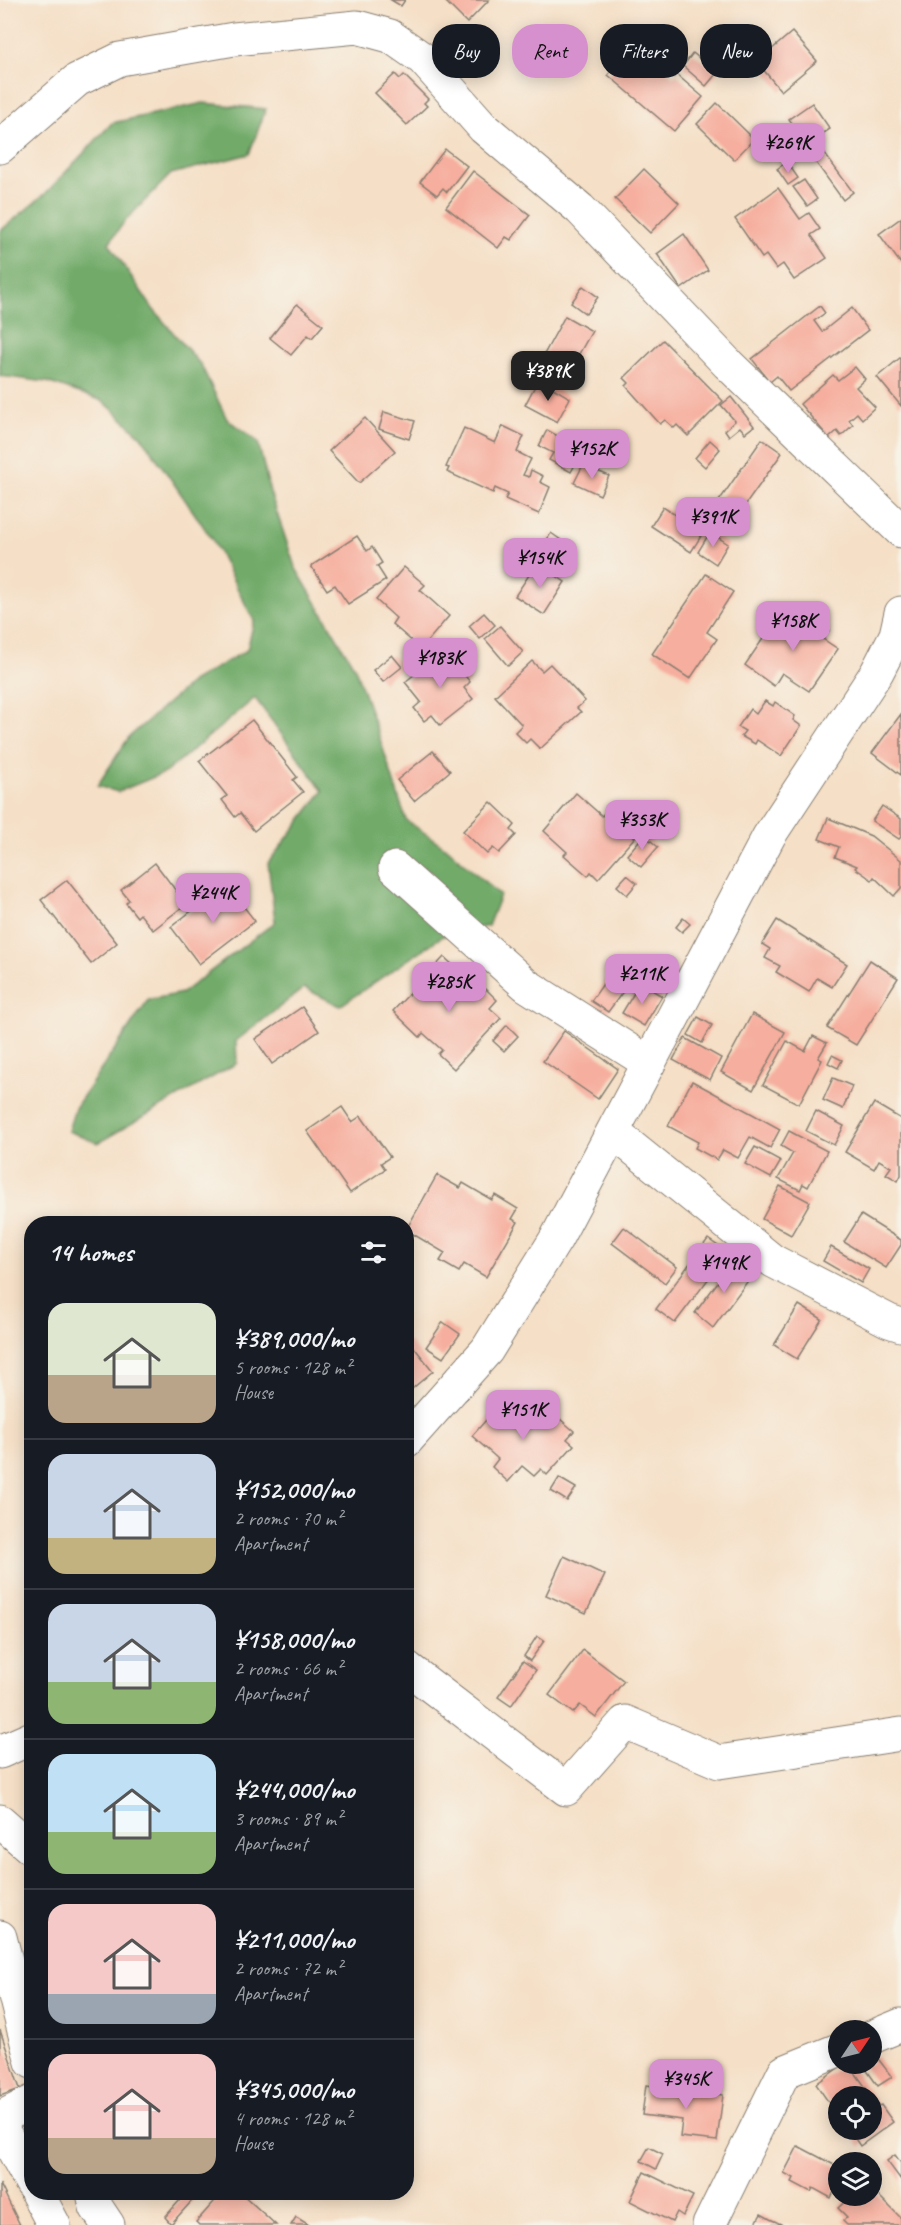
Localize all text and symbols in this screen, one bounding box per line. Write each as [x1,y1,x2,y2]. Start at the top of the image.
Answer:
chip: Buy [432,24,500,78]
chip: Rent [512,24,588,78]
chip: Filters [600,24,688,78]
chip: New [700,24,772,78]
pin: ¥269K [746,123,830,174]
text: ¥269K [765,130,811,155]
pin: ¥389K [506,351,590,402]
text: ¥389K [525,358,571,383]
pin: ¥152K [550,429,634,480]
text: ¥152K [569,436,615,461]
pin: ¥391K [671,497,755,548]
text: ¥391K [690,504,736,529]
pin: ¥154K [498,538,582,589]
text: ¥154K [517,545,563,570]
pin: ¥158K [751,601,835,652]
text: ¥158K [770,608,816,633]
pin: ¥183K [398,638,482,689]
text: ¥183K [417,645,463,670]
pin: ¥353K [600,800,684,851]
text: ¥353K [619,807,665,832]
pin: ¥244K [171,873,255,924]
text: ¥244K [190,880,236,905]
pin: ¥211K [600,954,684,1005]
text: ¥211K [619,961,665,986]
pin: ¥285K [407,962,491,1013]
text: ¥285K [426,969,472,994]
text: 14 homes [48,1236,133,1269]
icon: filters [357,1236,390,1269]
pin: ¥149K [682,1243,766,1294]
text: ¥149K [701,1250,747,1275]
text: ¥389,000/mo [234,1322,354,1355]
icon: home [96,1327,168,1399]
text: 5 rooms · 128 m² [234,1355,351,1380]
text: House [234,1380,273,1405]
pin: ¥151K [481,1390,565,1441]
text: ¥151K [500,1397,546,1422]
text: ¥152,000/mo [234,1473,354,1506]
icon: home [96,1478,168,1550]
text: 2 rooms · 70 m² [234,1506,342,1531]
text: Apartment [234,1531,307,1556]
text: ¥158,000/mo [234,1623,354,1656]
icon: home [96,1628,168,1700]
text: 2 rooms · 66 m² [234,1656,342,1681]
text: Apartment [234,1681,307,1706]
text: ¥244,000/mo [234,1773,354,1806]
icon: home [96,1778,168,1850]
text: 3 rooms · 89 m² [234,1806,342,1831]
text: Apartment [234,1831,307,1856]
text: ¥211,000/mo [234,1923,354,1956]
icon: home [96,1928,168,2000]
text: 2 rooms · 72 m² [234,1956,342,1981]
text: Apartment [234,1981,307,2006]
north arrow [828,2020,882,2074]
map controls [828,2020,882,2206]
pin: ¥345K [644,2059,728,2110]
text: ¥345K [663,2066,709,2091]
text: ¥345,000/mo [234,2073,354,2106]
icon: home [96,2078,168,2150]
button: locate [828,2086,882,2140]
text: 4 rooms · 128 m² [234,2106,351,2131]
text: House [234,2131,273,2156]
button: layers [828,2152,882,2206]

